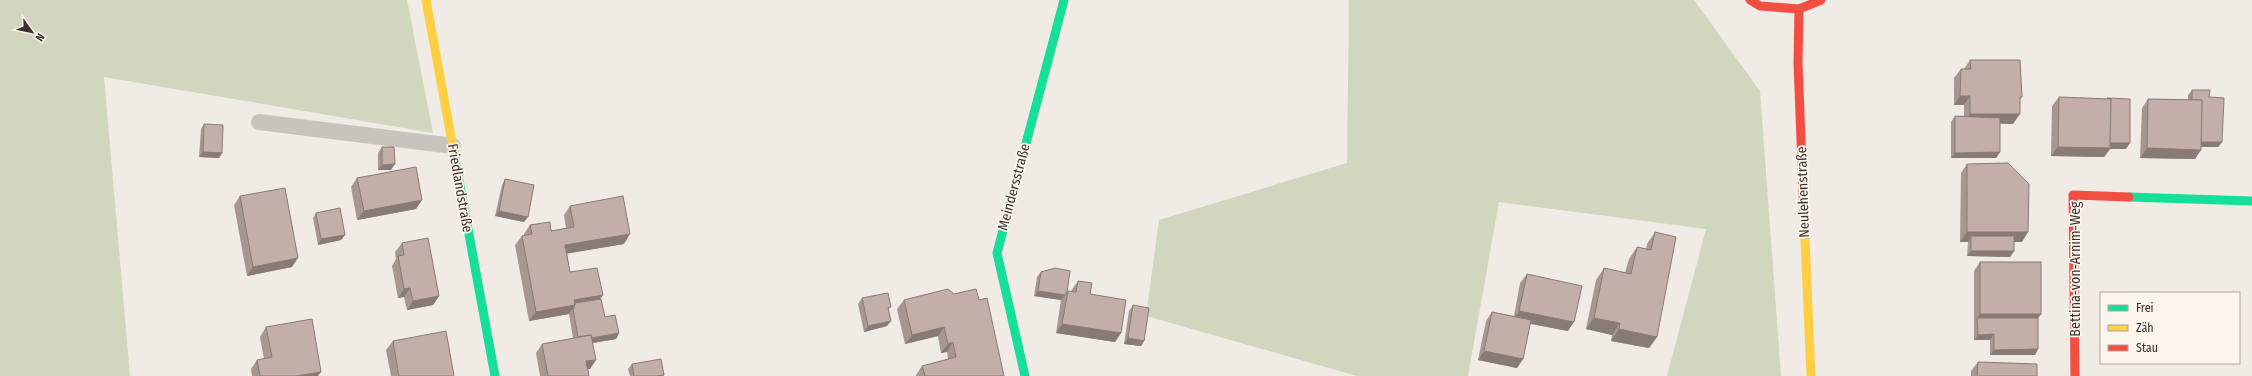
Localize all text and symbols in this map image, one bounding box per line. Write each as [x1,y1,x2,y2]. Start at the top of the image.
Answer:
north arrow [12,12,52,52]
text: N [33,31,47,43]
street label: Friedlandstraße [444,142,476,234]
street label: Meindersstraße [994,142,1034,232]
street label: Neulehenstraße [1793,146,1813,238]
street label: Bettina-von-Arnim-Weg [2067,201,2084,337]
legend [2100,292,2240,364]
text: Frei [2136,301,2154,315]
text: Zäh [2136,321,2154,335]
text: Stau [2136,341,2158,355]

